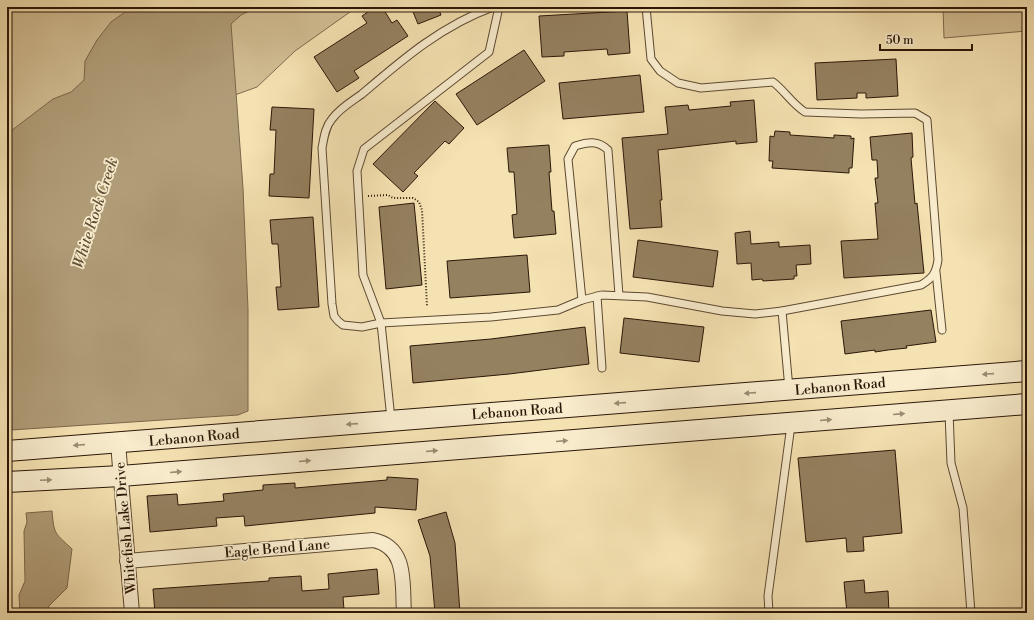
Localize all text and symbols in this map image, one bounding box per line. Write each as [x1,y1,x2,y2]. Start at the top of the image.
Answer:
scale bar [880,26,972,52]
text: 50 m [886,33,914,48]
water label: White Rock Creek [69,155,122,271]
one-way arrow [982,371,994,378]
street label: Lebanon Road [794,374,886,400]
one-way arrow [744,390,756,397]
street label: Lebanon Road [471,400,563,424]
one-way arrow [614,400,626,407]
one-way arrow [893,410,905,417]
one-way arrow [820,416,832,423]
one-way arrow [346,421,358,428]
street label: Lebanon Road [148,425,240,451]
one-way arrow [556,437,568,444]
one-way arrow [73,442,85,449]
one-way arrow [426,448,438,454]
one-way arrow [299,458,311,465]
street label: Whitefish Lake Drive [111,461,141,596]
one-way arrow [170,468,182,475]
one-way arrow [40,477,52,484]
street label: Eagle Bend Lane [224,535,331,563]

